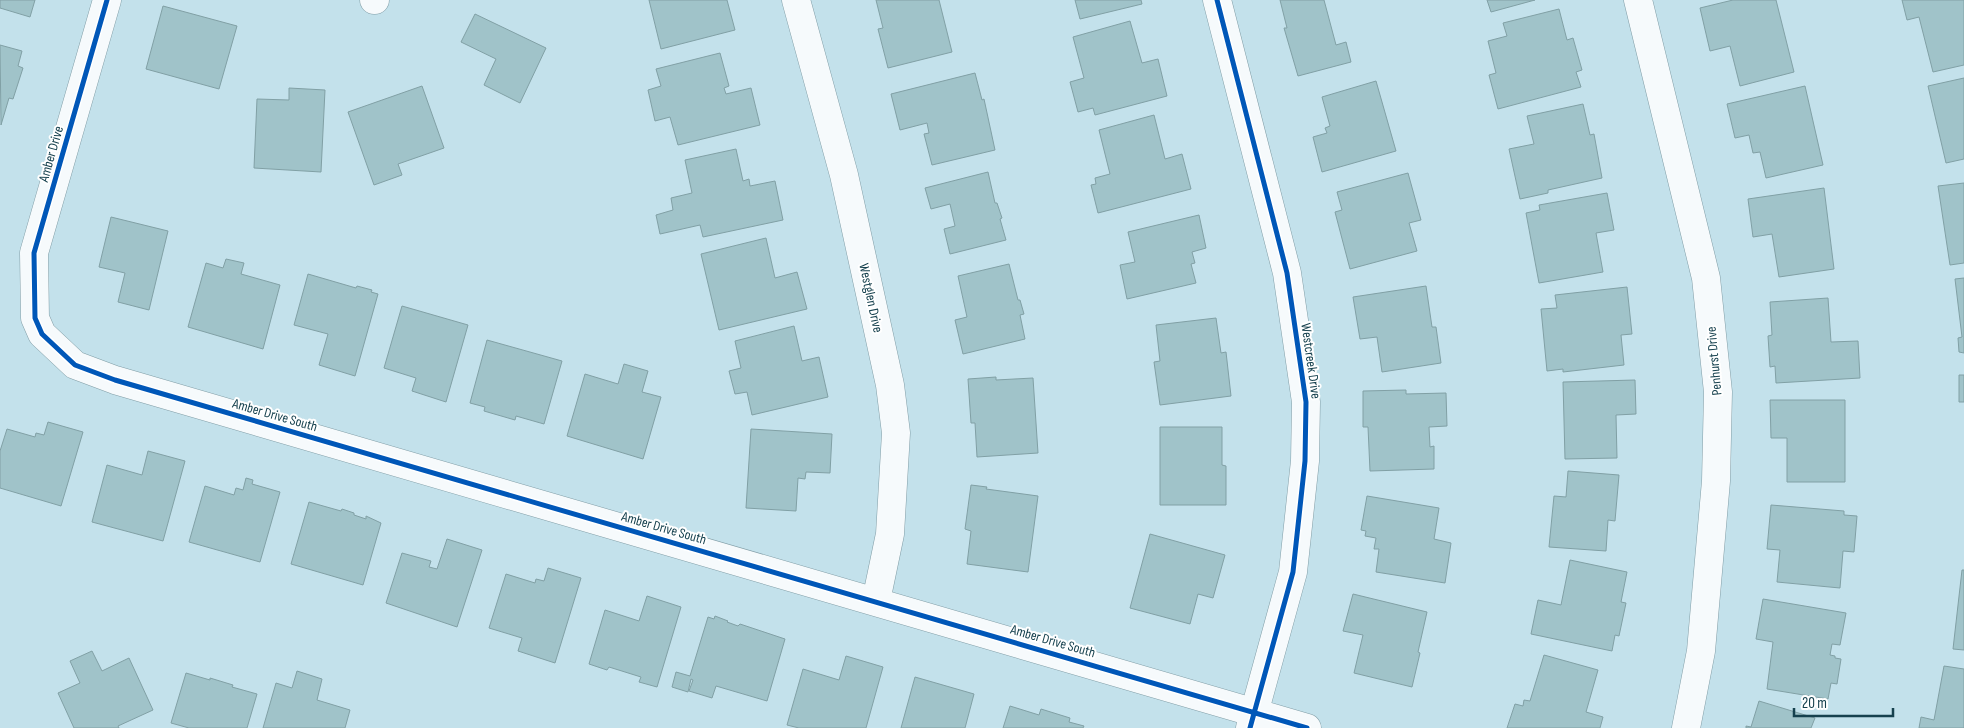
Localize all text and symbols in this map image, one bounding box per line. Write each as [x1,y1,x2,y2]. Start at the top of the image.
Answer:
street label: Amber Drive [35,124,67,185]
street label: Westglen Drive [855,262,887,334]
street label: Westcreek Drive [1297,322,1325,400]
street label: Penhurst Drive [1703,326,1725,396]
street label: Amber Drive South [230,394,319,435]
street label: Amber Drive South [619,507,708,548]
street label: Amber Drive South [1008,620,1097,661]
scale bar [1794,686,1893,718]
text: 20 m [1802,694,1827,713]

